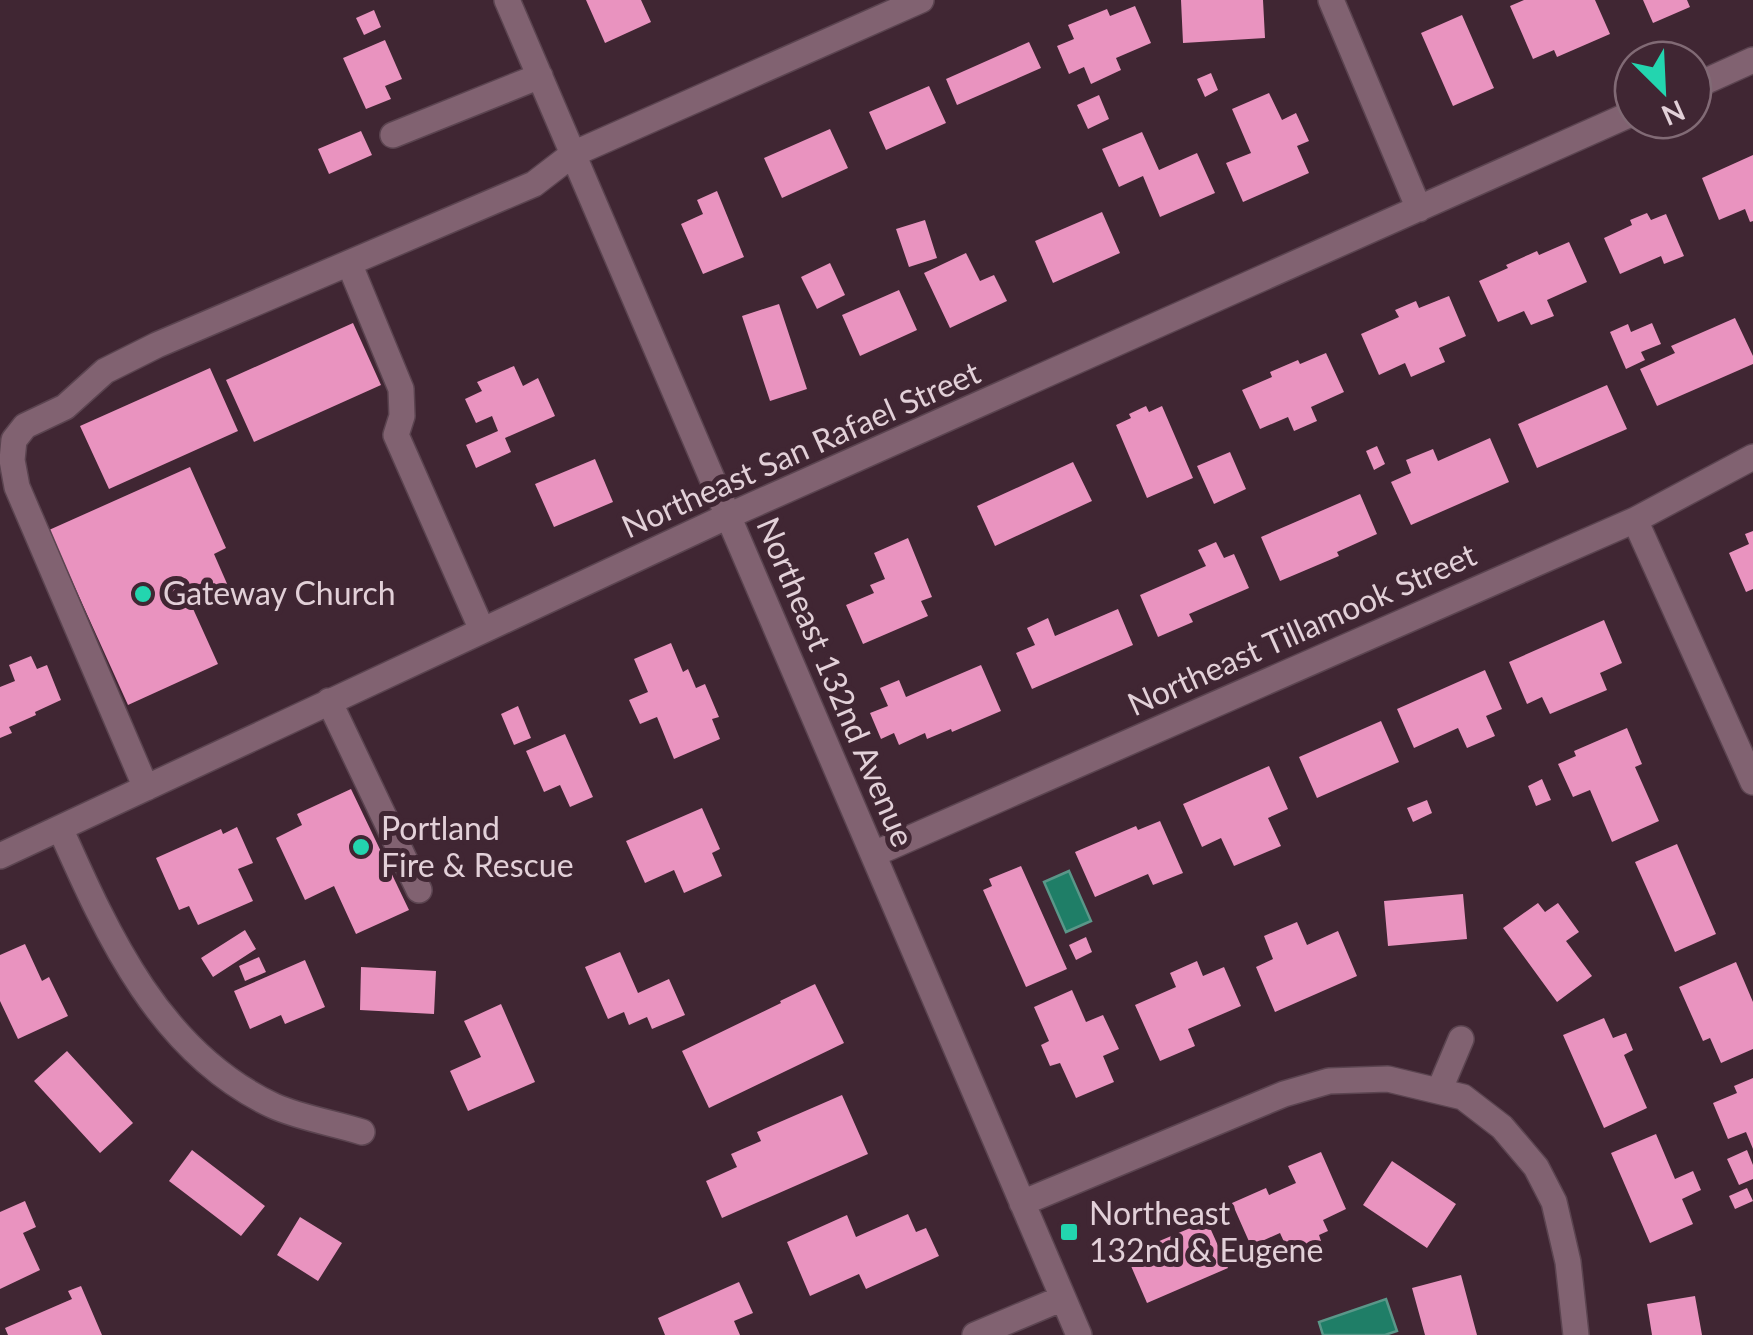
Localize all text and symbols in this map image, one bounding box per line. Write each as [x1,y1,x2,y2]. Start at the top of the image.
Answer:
north arrow [1613,40,1713,140]
text: N [1657,94,1690,134]
street label: Northeast San Rafael Street [615,352,986,545]
street label: Northeast 132nd Avenue [749,511,923,852]
street label: Northeast Tillamook Street [1121,534,1482,723]
place label: Gateway Church [163,573,396,612]
marker: Gateway Church [132,583,154,605]
place label: Portland Fire & Rescue [381,808,574,884]
marker: Portland Fire & Rescue [350,836,372,858]
place label: Northeast 132nd & Eugene [1089,1193,1323,1269]
marker: Northeast 132nd & Eugene [1058,1221,1080,1243]

